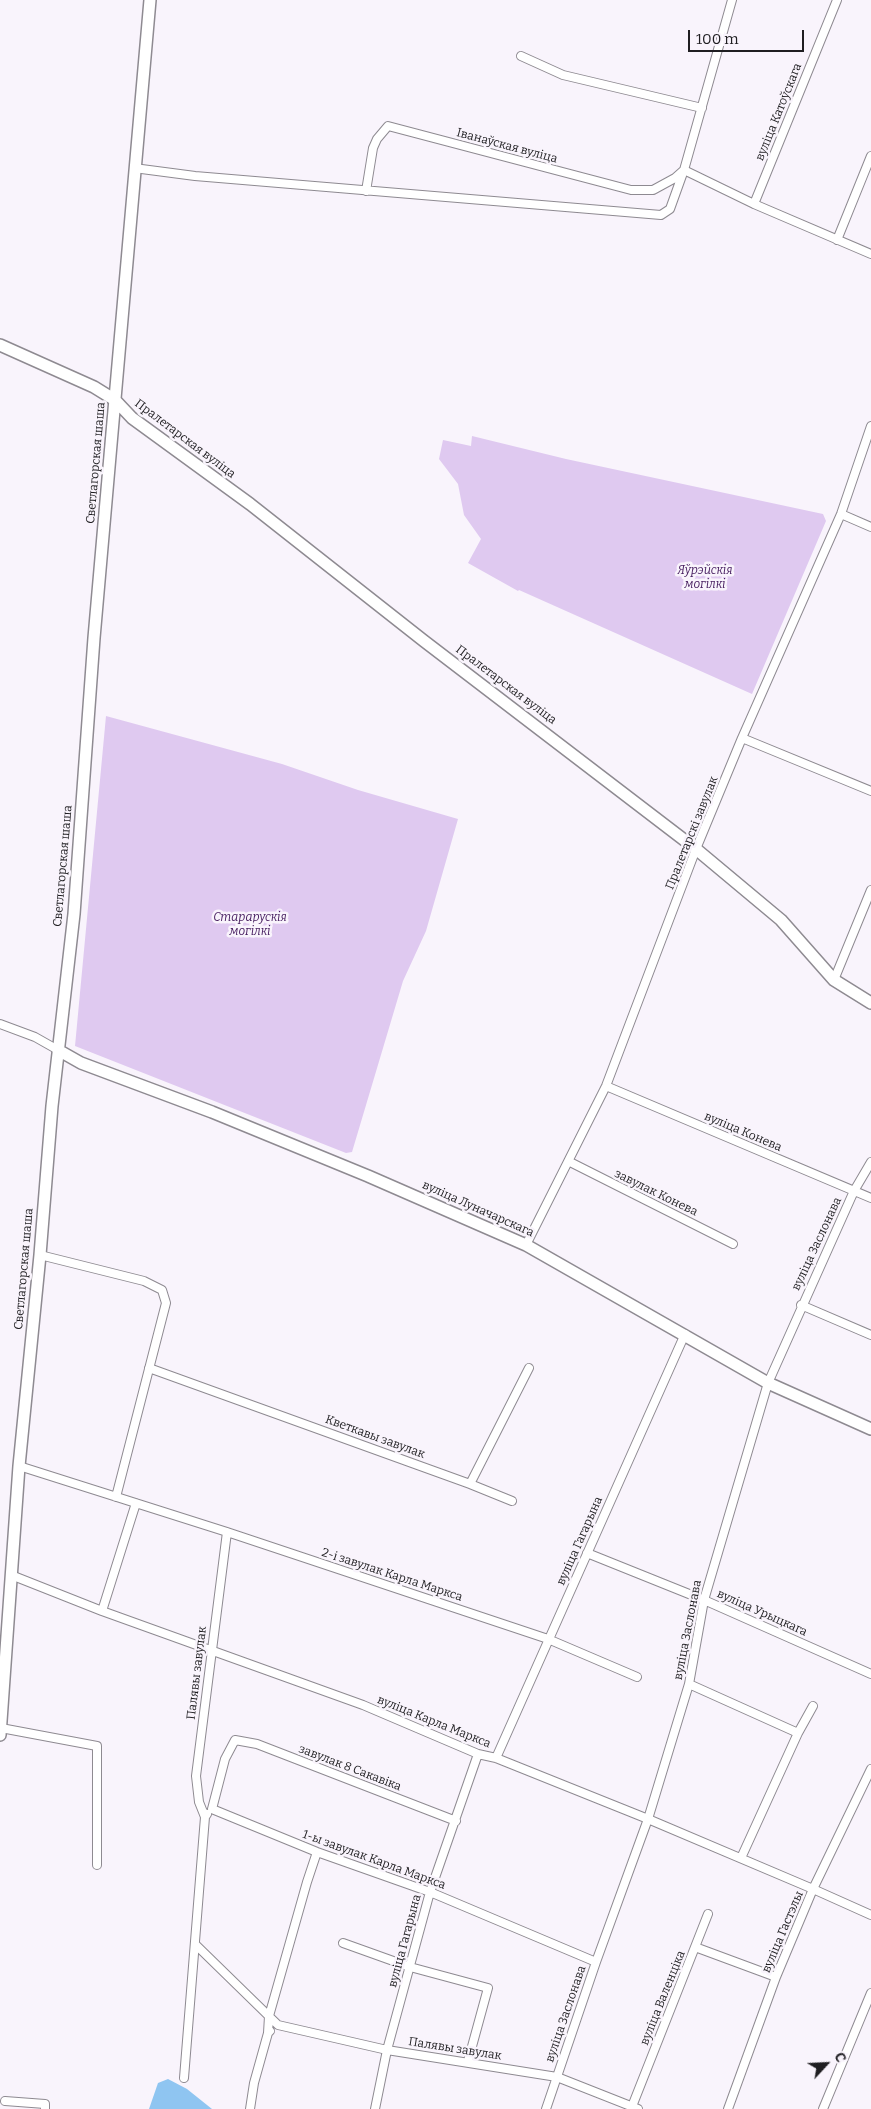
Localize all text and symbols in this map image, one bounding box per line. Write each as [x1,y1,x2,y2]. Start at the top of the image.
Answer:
scale bar [691,20,807,52]
text: 100 m [696,30,739,48]
street label: вуліца Катоўскага [753,61,805,163]
street label: Іванаўская вуліца [455,126,559,166]
street label: Пралетарская вуліца [132,396,238,482]
street label: Светлагорская шаша [84,402,108,524]
park label: Яўрэйскія могілкі [677,564,733,592]
street label: Пралетарская вуліца [453,642,559,728]
street label: Пралетарскі завулак [663,774,721,892]
street label: Светлагорская шаша [51,805,75,927]
park label: Старарускія могілкі [213,911,287,939]
street label: вуліца Конева [702,1109,784,1155]
street label: завулак Конева [612,1167,700,1219]
street label: вуліца Луначарскага [420,1178,536,1240]
street label: вуліца Заслонава [789,1195,845,1293]
street label: Светлагорская шаша [12,1208,36,1330]
street label: Кветкавы завулак [323,1412,427,1462]
street label: вуліца Гагарына [554,1494,606,1588]
street label: 2-і завулак Карла Маркса [320,1545,464,1605]
street label: вуліца Заслонава [671,1579,705,1681]
street label: вуліца Урыцкага [715,1587,809,1639]
street label: Палявы завулак [184,1625,210,1721]
street label: вуліца Карла Маркса [375,1693,493,1751]
street label: завулак 8 Сакавіка [297,1742,403,1794]
street label: 1-ы завулак Карла Маркса [300,1827,448,1893]
street label: вуліца Гастэлы [759,1889,807,1975]
street label: вуліца Гагарына [386,1893,424,1989]
street label: вуліца Валенціка [637,1949,689,2047]
street label: вуліца Заслонава [543,1964,589,2064]
street label: Палявы завулак [407,2035,503,2063]
north arrow [801,2039,851,2089]
text: С [830,2050,850,2065]

